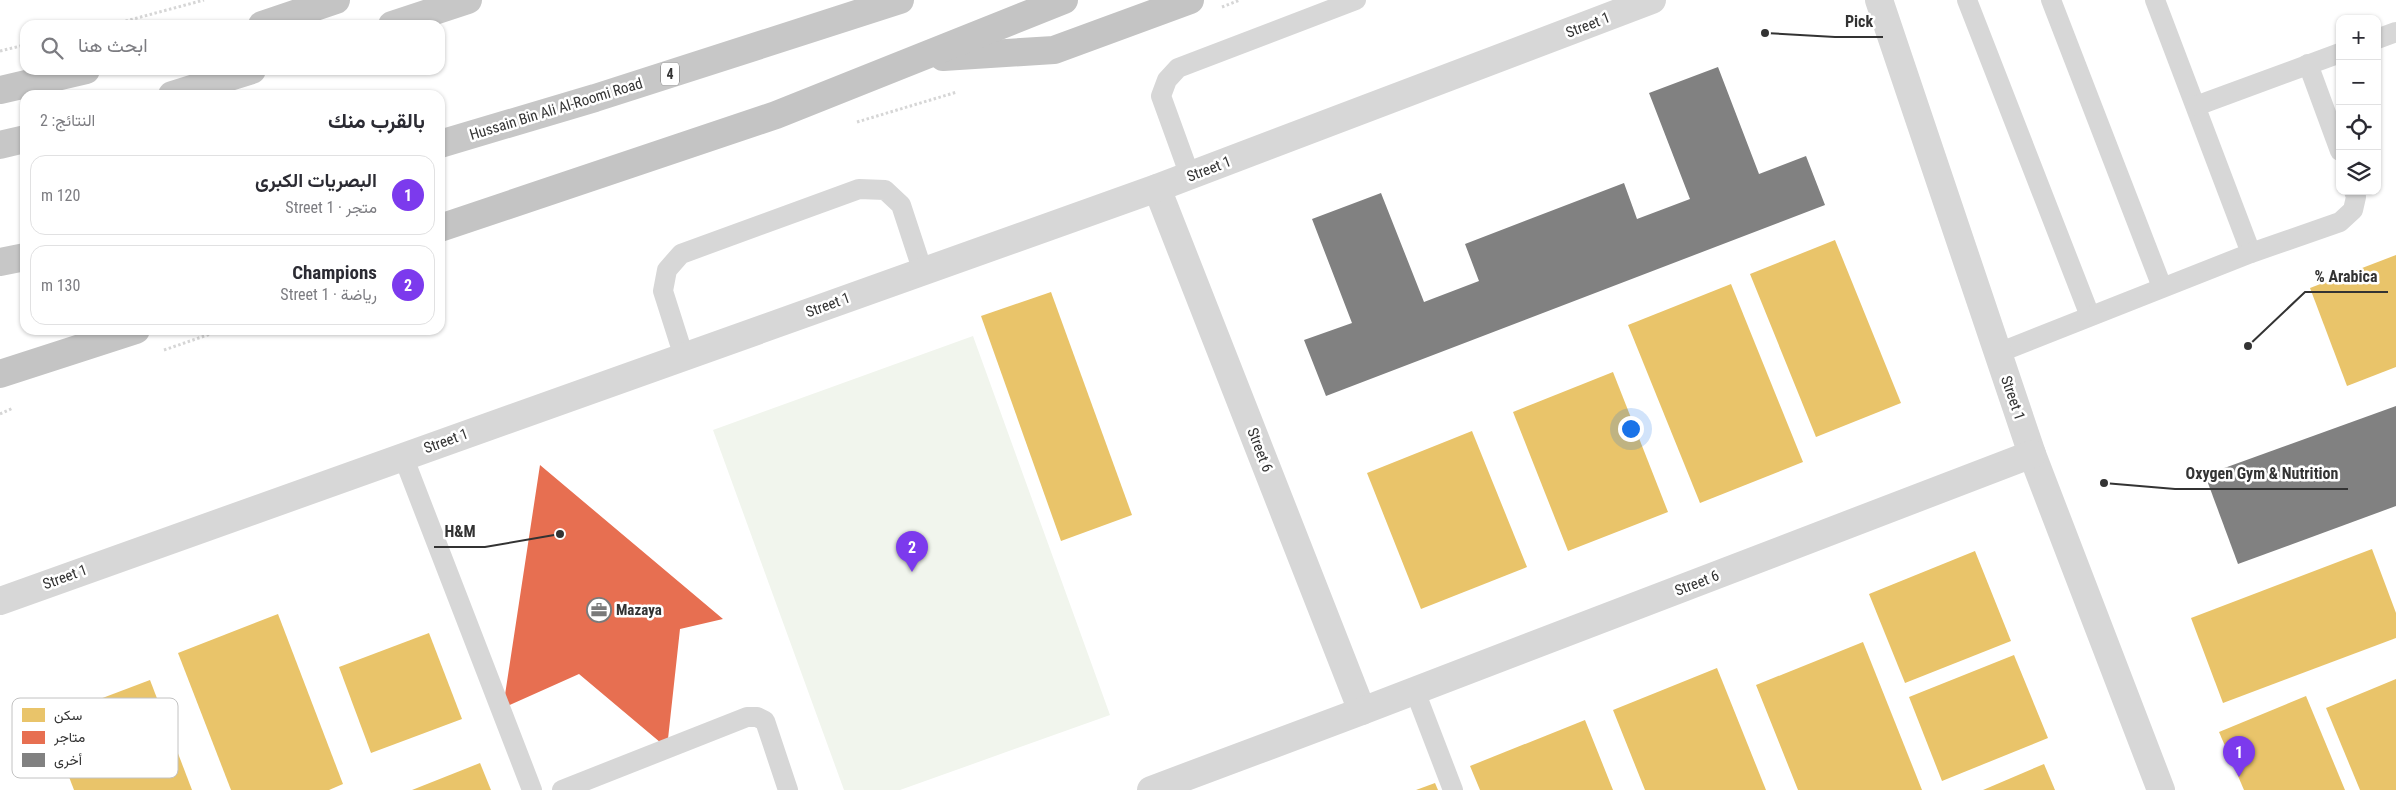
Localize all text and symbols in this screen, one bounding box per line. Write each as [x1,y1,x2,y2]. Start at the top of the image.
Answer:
callout: Pick [1835,6,1883,37]
street label: Street 1 [1563,8,1613,42]
text: Pick [1845,12,1873,31]
map controls [2336,15,2381,195]
button: + [2336,15,2381,60]
search box [20,20,445,75]
icon: search [38,34,66,62]
text: ابحث هنا [78,34,148,57]
button: − [2336,60,2381,105]
road number: 4 [661,62,679,86]
street label: Hussain Bin Ali Al-Roomi Road [467,74,645,144]
button: locate [2336,105,2381,150]
text: بالقرب منك [328,109,425,133]
text: النتائج: 2 [40,111,95,130]
button: layers [2336,150,2381,195]
street label: Street 1 [1184,152,1234,186]
text: البصريات الكبرى [255,169,377,192]
text: 120 m [41,186,80,205]
text: 1 [404,186,412,205]
text: متجر · Street 1 [285,198,377,217]
text: Champions [292,261,377,284]
callout: % Arabica [2305,261,2388,292]
text: % Arabica [2315,267,2378,286]
text: 130 m [41,276,80,295]
text: 2 [404,276,412,295]
text: رياضة · Street 1 [280,285,377,304]
street label: Street 1 [803,289,853,321]
street label: Street 1 [1997,373,2029,423]
your location [1618,416,1644,442]
street label: Street 1 [421,425,471,457]
street label: Street 6 [1243,425,1277,475]
callout: Oxygen Gym & Nutrition [2175,458,2348,489]
text: Oxygen Gym & Nutrition [2186,464,2339,483]
callout: H&M [434,516,485,547]
text: H&M [444,522,476,541]
pin: 2 [896,531,928,572]
street label: Street 1 [40,561,90,593]
street label: Street 6 [1672,566,1722,600]
office icon: Mazaya [586,597,612,623]
place label: Mazaya [616,601,662,619]
legend [12,698,178,778]
text: سكن [54,707,82,724]
text: متاجر [53,729,85,746]
pin: 1 [2223,736,2255,777]
text: أخرى [54,752,82,769]

